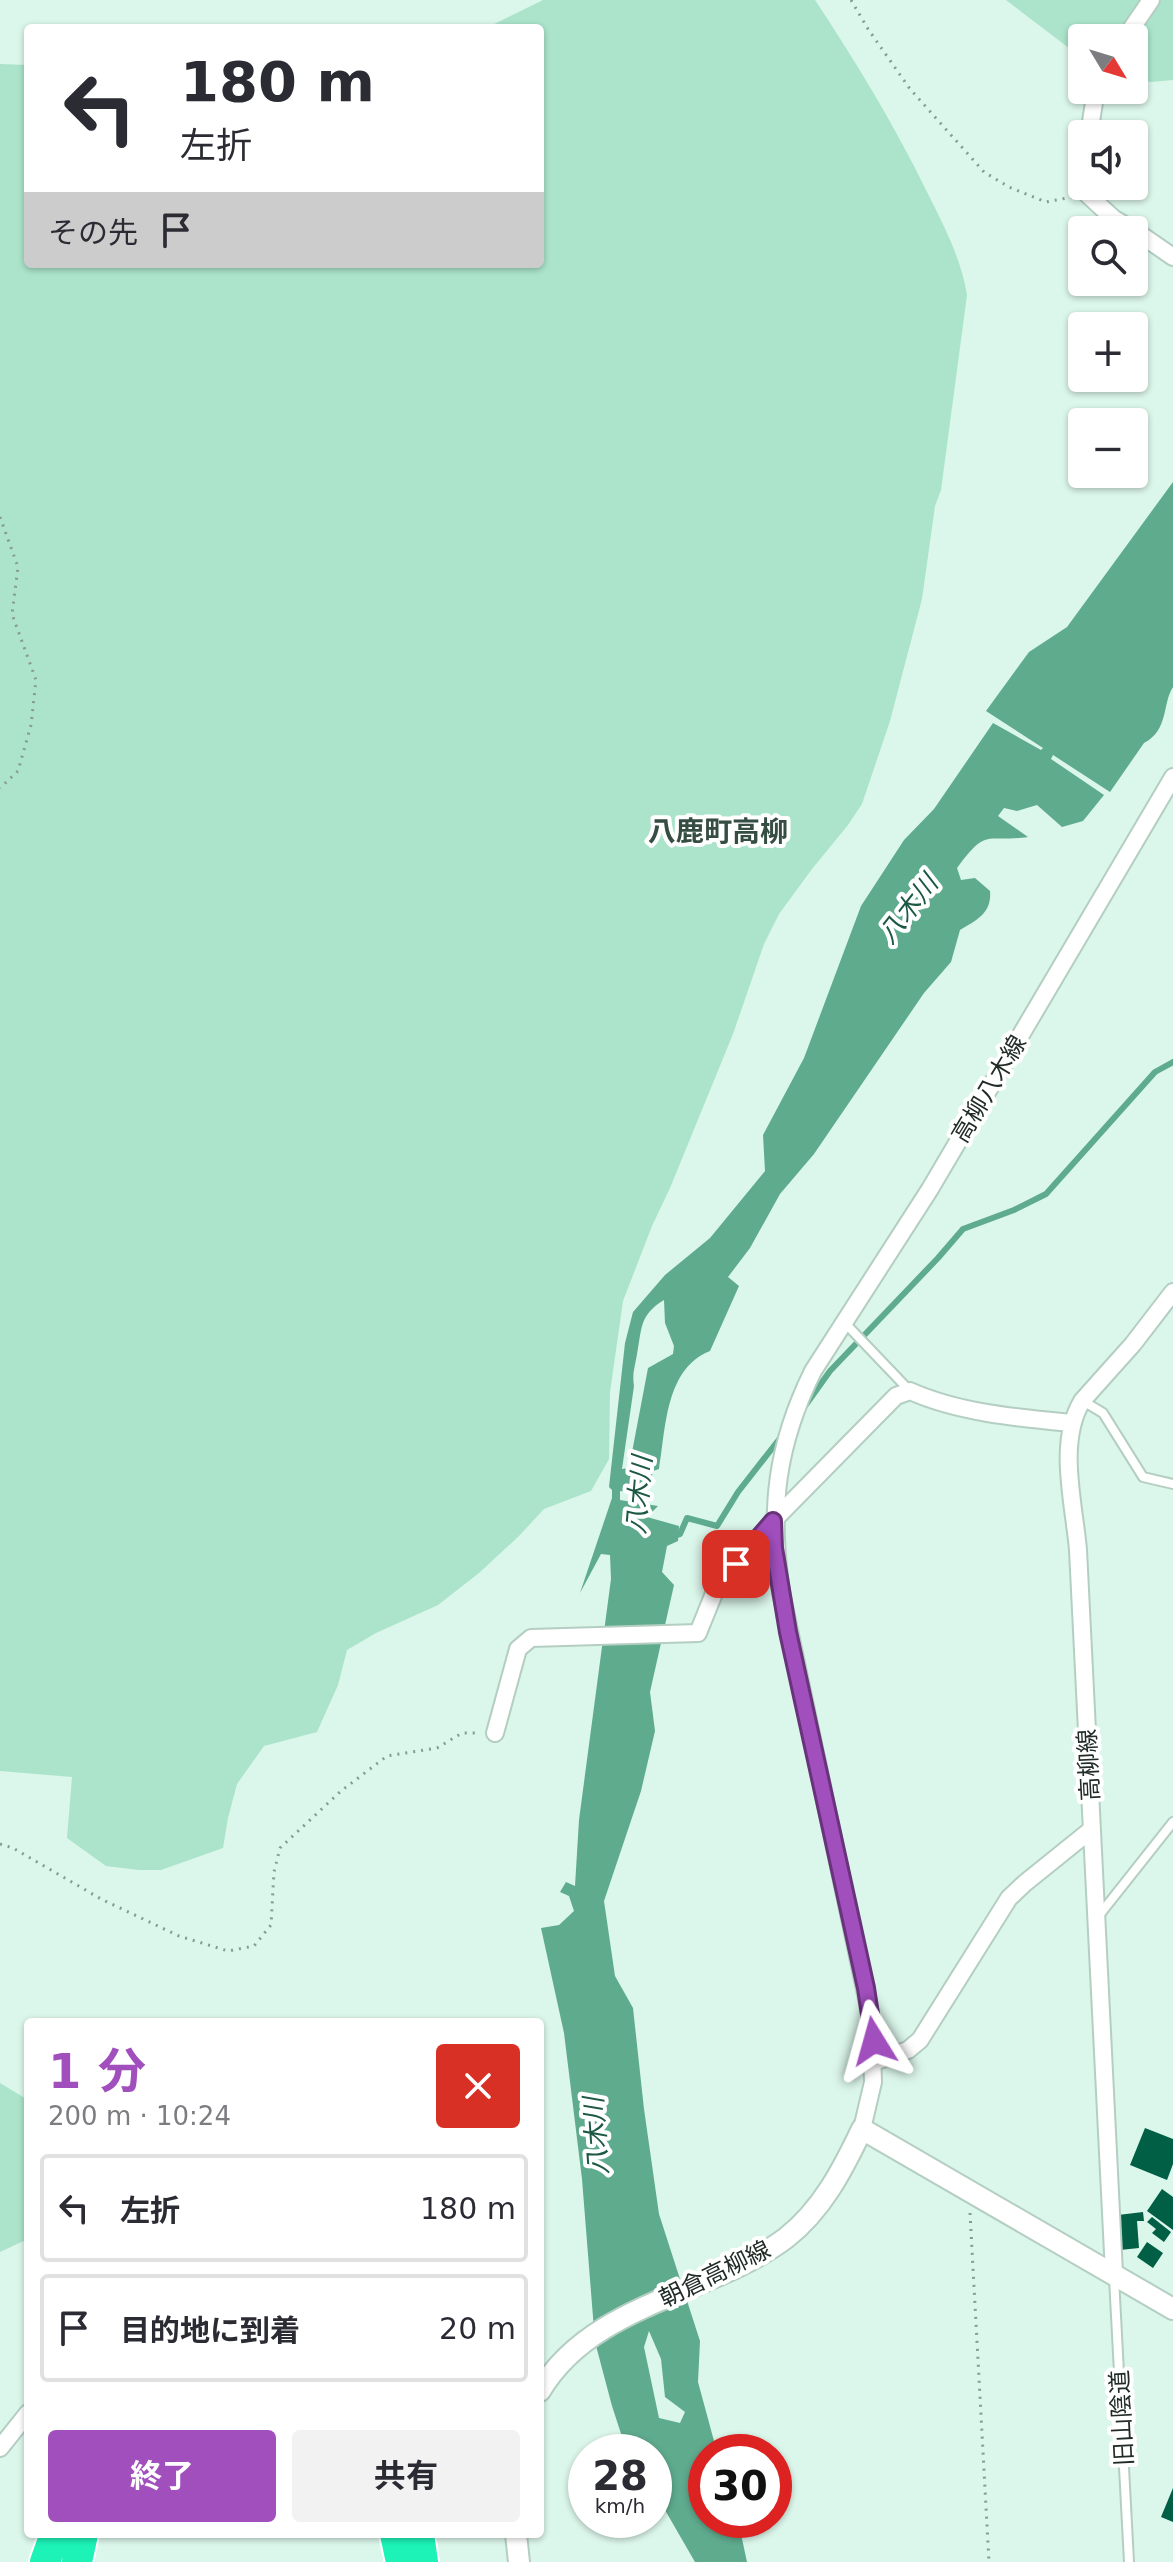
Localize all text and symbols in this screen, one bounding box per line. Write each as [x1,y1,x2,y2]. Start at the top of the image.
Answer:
north arrow [1068,24,1148,104]
map controls [1068,24,1148,488]
text: 180 m [180,49,375,114]
icon: left [48,56,152,160]
button: sound [1068,120,1148,200]
text: 左折 [180,125,252,166]
icon: arrive [154,208,198,252]
text: その先 [48,215,138,250]
button: search [1068,216,1148,296]
button: + [1068,312,1148,392]
button: − [1068,408,1148,488]
district label: 八鹿町高柳 [648,815,788,848]
water label: 八木川 [872,867,946,949]
street label: 高柳八木線 [946,1030,1032,1148]
water label: 八木川 [621,1452,658,1535]
pin [702,1530,770,1598]
icon: arrive [714,1542,758,1586]
street label: 高柳線 [1073,1728,1105,1802]
position arrow [832,1999,916,2083]
text: 1 分 [48,2043,146,2099]
button: close [436,2044,520,2128]
water label: 八木川 [578,2093,614,2176]
text: 200 m · 10:24 [48,2101,231,2131]
icon: left [52,2186,96,2230]
text: 180 m [420,2191,516,2226]
text: 左折 [120,2193,180,2228]
street label: 朝倉高柳線 [655,2235,775,2313]
icon: arrive [52,2306,96,2350]
text: 20 m [439,2311,516,2346]
text: 目的地に到着 [120,2313,300,2348]
street label: 旧山陰道 [1106,2369,1138,2467]
button: 終了 [48,2430,276,2522]
button: 共有 [292,2430,520,2522]
speed limit sign: 30 [688,2434,792,2538]
text: 28 [592,2453,648,2499]
text: km/h [595,2494,645,2518]

